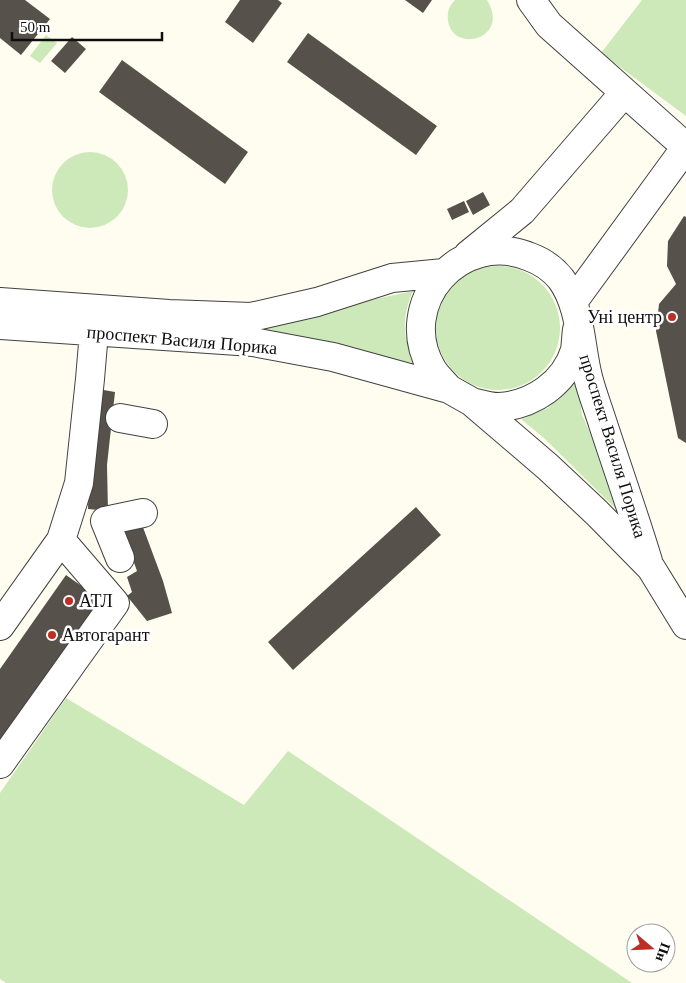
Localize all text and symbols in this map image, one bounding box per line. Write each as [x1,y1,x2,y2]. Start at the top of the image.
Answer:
scale bar [12,10,162,42]
text: 50 m [20,19,51,35]
place label: Уні центр [587,307,662,327]
marker: Уні центр [666,311,678,323]
street label: проспект Василя Порика [86,322,278,358]
street label: проспект Василя Порика [576,352,650,540]
place label: АТЛ [79,591,113,611]
marker: АТЛ [63,595,75,607]
place label: Автогарант [62,625,150,645]
marker: Автогарант [46,629,58,641]
north arrow [626,923,676,973]
text: Пн [653,941,673,963]

